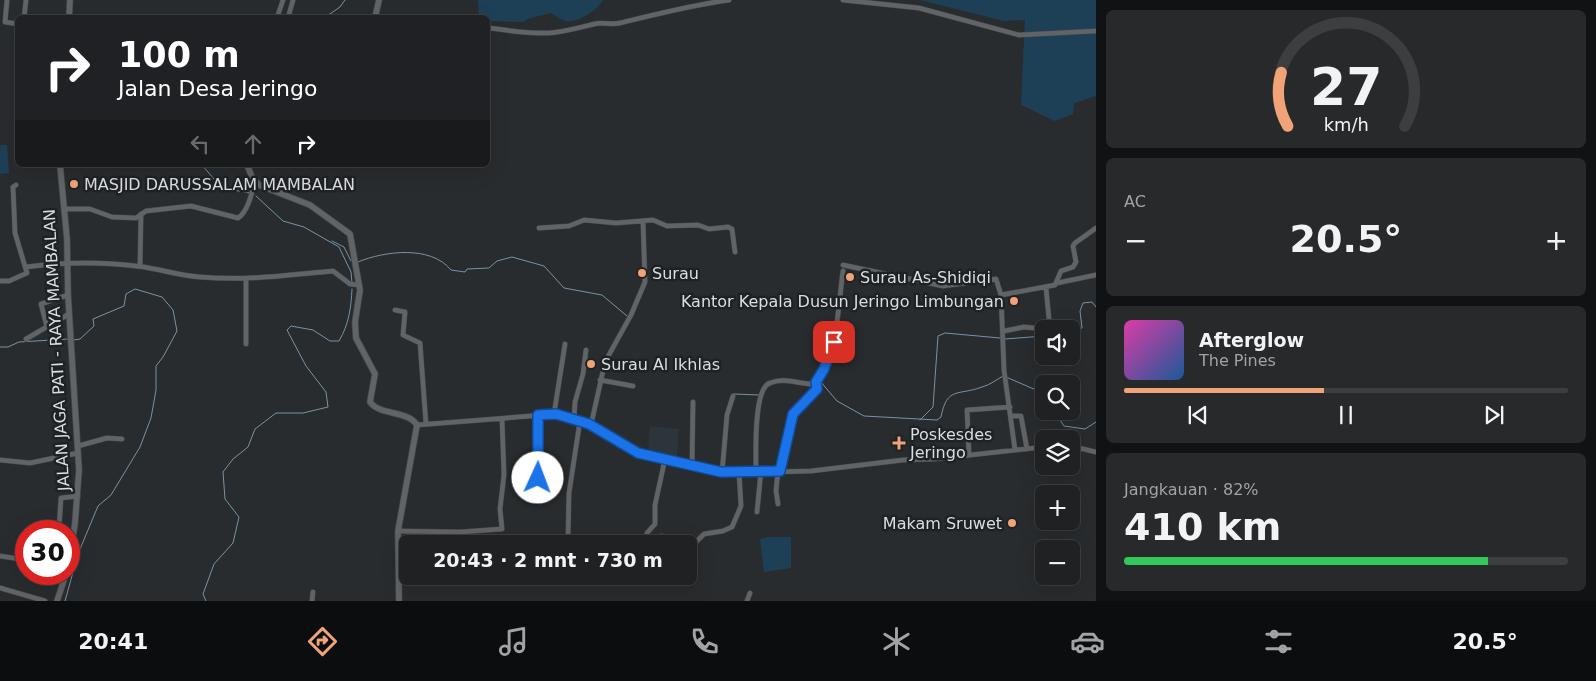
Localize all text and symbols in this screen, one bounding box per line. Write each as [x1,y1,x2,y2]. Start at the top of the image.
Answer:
icon: right [35,35,100,100]
text: 100 m [118,35,240,75]
text: 27 [1310,57,1382,117]
text: Jalan Desa Jeringo [118,76,317,101]
text: km/h [1323,114,1369,135]
icon: left [186,130,214,158]
icon: ahead [239,130,267,158]
icon: right [292,130,320,158]
place label: MASJID DARUSSALAM MAMBALAN [84,175,355,194]
marker: MASJID DARUSSALAM MAMBALAN [68,178,80,190]
text: AC [1124,192,1146,211]
street label: JALAN JAGA PATI - RAYA MAMBALAN [40,208,73,492]
text: 20.5° [1290,217,1402,261]
text: − [1124,224,1147,257]
text: + [1545,224,1568,257]
place label: Surau [652,264,699,283]
marker: Surau [636,267,648,279]
place label: Surau As-Shidiqi [860,268,991,287]
marker: Surau As-Shidiqi [844,271,856,283]
place label: Kantor Kepala Dusun Jeringo Limbungan [681,292,1004,311]
marker: Kantor Kepala Dusun Jeringo Limbungan [1008,295,1020,307]
map controls [1035,320,1080,585]
button: sound [1035,320,1080,365]
pin [813,321,855,363]
icon: arrive [820,328,848,356]
text: Afterglow [1199,329,1304,351]
text: The Pines [1199,351,1276,370]
place label: Surau Al Ikhlas [601,355,720,374]
marker: Surau Al Ikhlas [585,358,597,370]
button: search [1035,375,1080,420]
icon: previous [1184,401,1212,429]
icon: pause [1332,401,1360,429]
icon: next [1480,401,1508,429]
place label: Poskesdes Jeringo [909,425,992,462]
button: layers [1035,430,1080,475]
marker: Poskesdes Jeringo [892,436,906,450]
position arrow [511,451,563,503]
text: Jangkauan · 82% [1124,480,1259,499]
button: + [1035,485,1080,530]
text: 410 km [1124,505,1281,549]
place label: Makam Sruwet [883,514,1002,533]
marker: Makam Sruwet [1006,517,1018,529]
speed limit sign: 30 [15,520,80,585]
button: − [1035,540,1080,585]
text: 20:43 · 2 mnt · 730 m [433,549,663,571]
icon: directions [305,624,340,659]
icon: music [496,624,531,659]
icon: phone [687,624,722,659]
icon: climate [879,624,914,659]
icon: car [1070,624,1105,659]
icon: filters [1261,624,1296,659]
text: 20:41 [78,629,148,654]
text: 20.5° [1452,629,1518,654]

